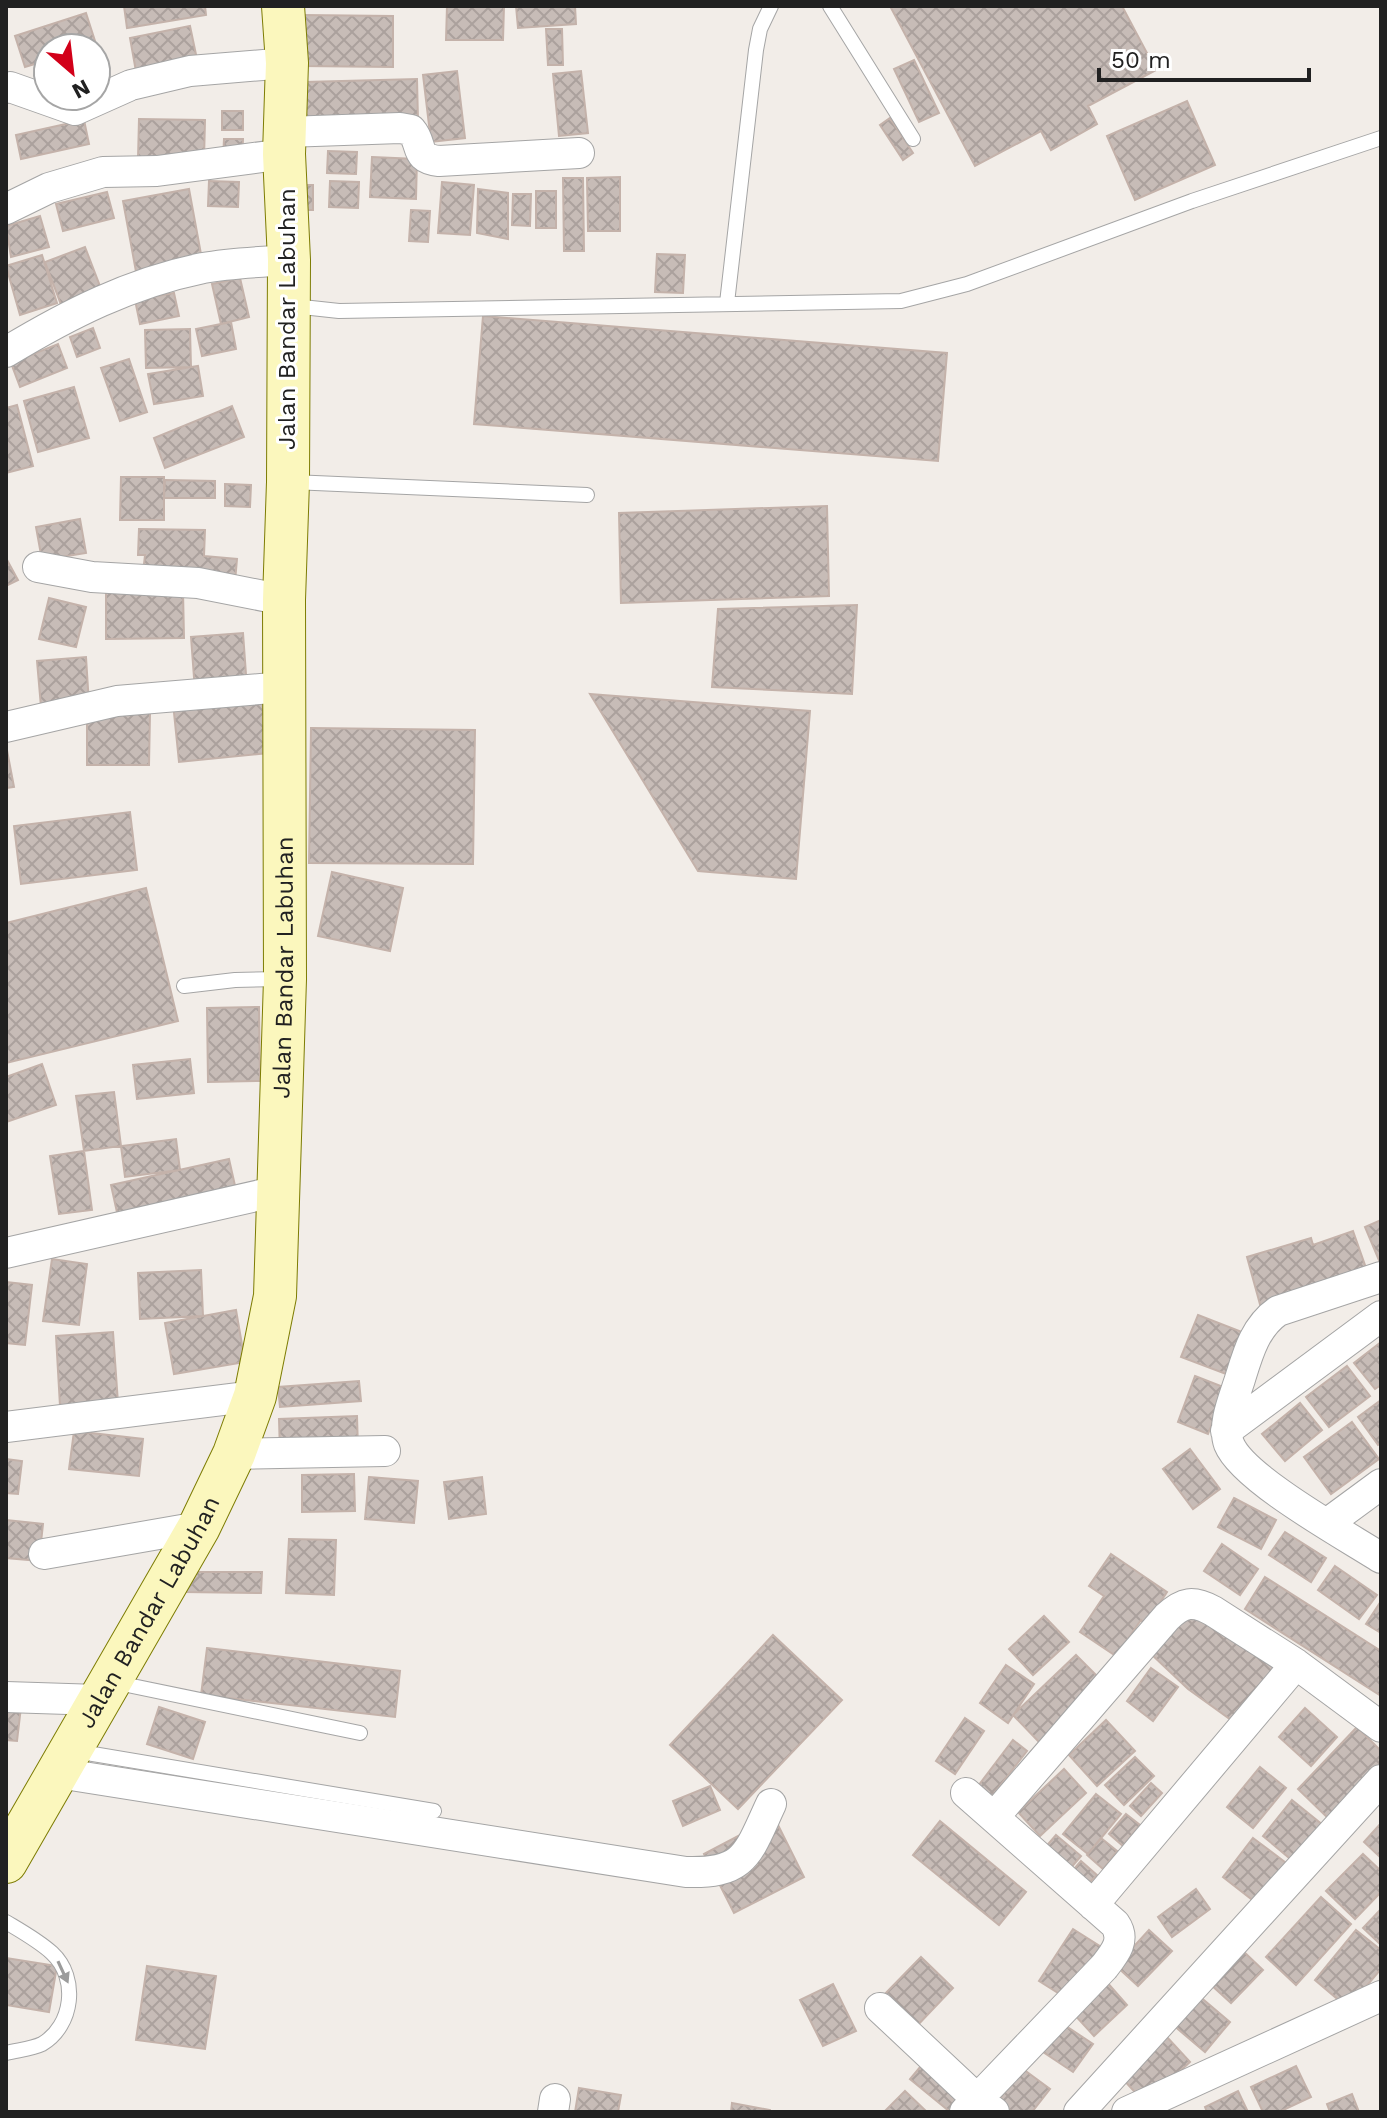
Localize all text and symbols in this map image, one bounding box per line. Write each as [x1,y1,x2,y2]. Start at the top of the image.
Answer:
north arrow [32,32,112,112]
scale bar [1099,32,1309,82]
text: 50 m [1111,46,1171,74]
text: N [68,74,94,104]
street label: Jalan Bandar Labuhan [273,188,301,450]
street label: Jalan Bandar Labuhan [267,836,299,1099]
street label: Jalan Bandar Labuhan [72,1492,226,1733]
one-way arrow [56,1961,70,1984]

